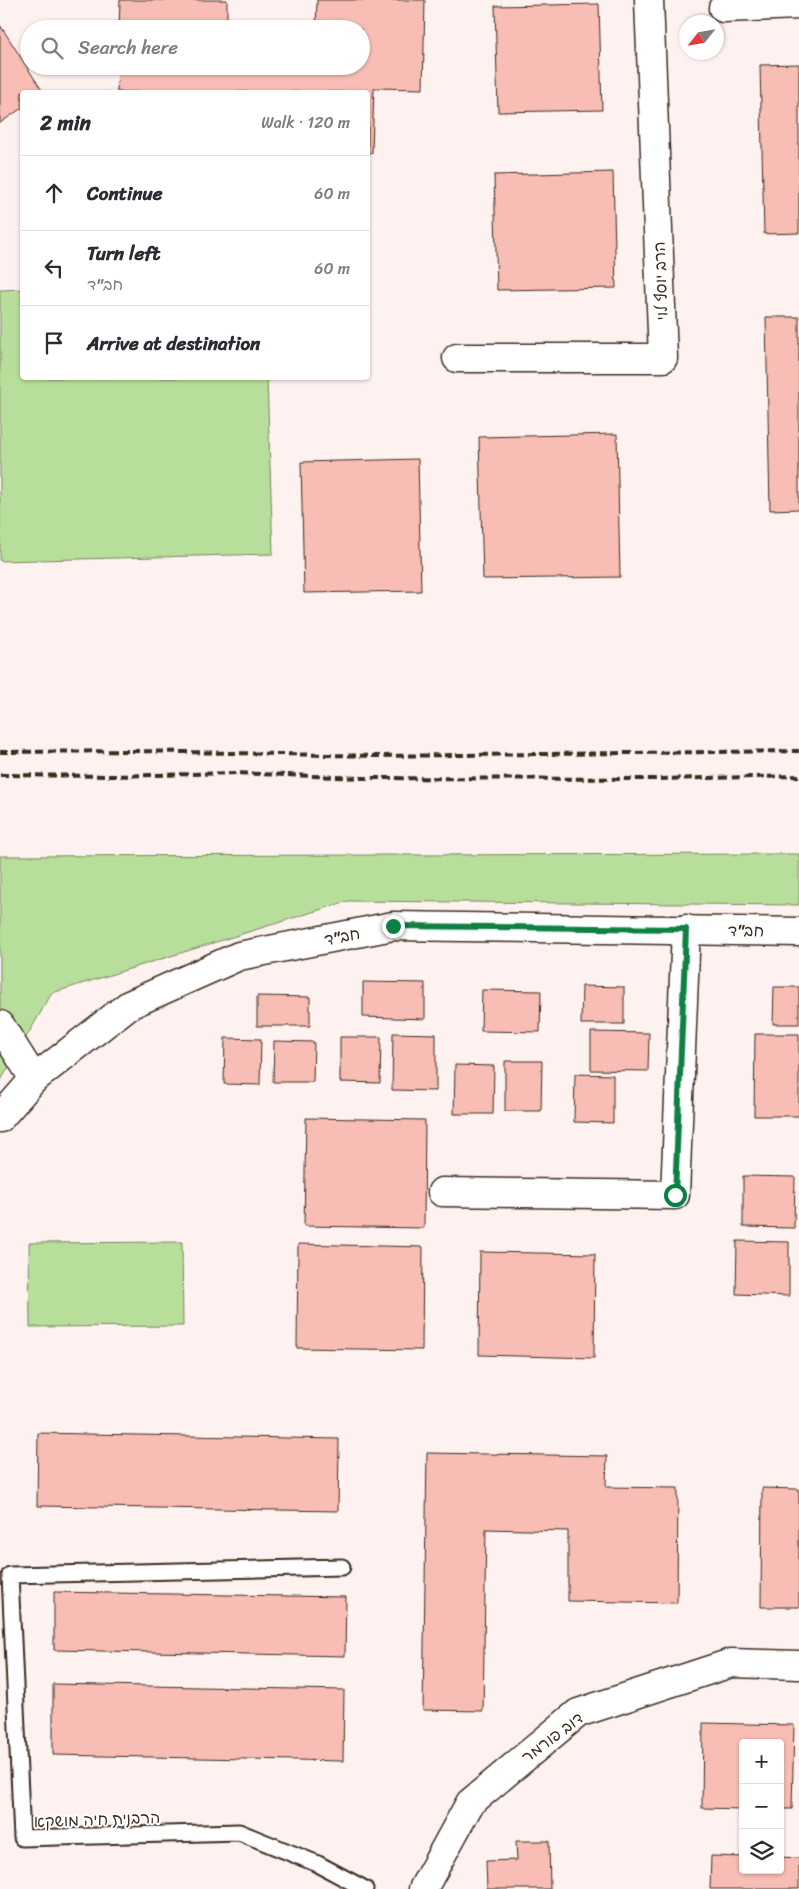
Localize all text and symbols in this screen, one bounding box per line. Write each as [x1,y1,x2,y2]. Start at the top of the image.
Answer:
north arrow [679,15,724,60]
search box [20,20,370,75]
text: Search here [78,31,178,64]
icon: search [38,34,66,62]
text: 2 min [40,104,91,142]
text: Walk · 120 m [261,108,350,137]
text: Continue [87,177,163,210]
icon: ahead [40,179,68,207]
text: 60 m [314,179,350,208]
text: Turn left [87,237,160,270]
street label: הרב יוסף לוי [645,241,676,321]
icon: left [40,254,68,282]
text: 60 m [314,254,350,283]
text: חב"ד [87,270,123,299]
text: Arrive at destination [87,327,260,360]
icon: arrive [40,329,68,357]
route end [382,915,405,938]
street label: חב"ד [728,916,764,945]
street label: חב"ד [322,919,363,954]
route start [664,1184,687,1207]
street label: דוב פורמר [515,1704,590,1771]
map controls [739,1739,784,1874]
button: + [739,1739,784,1784]
button: − [739,1784,784,1829]
street label: הרבנית חיה מושקא [33,1803,161,1836]
button: layers [739,1829,784,1874]

